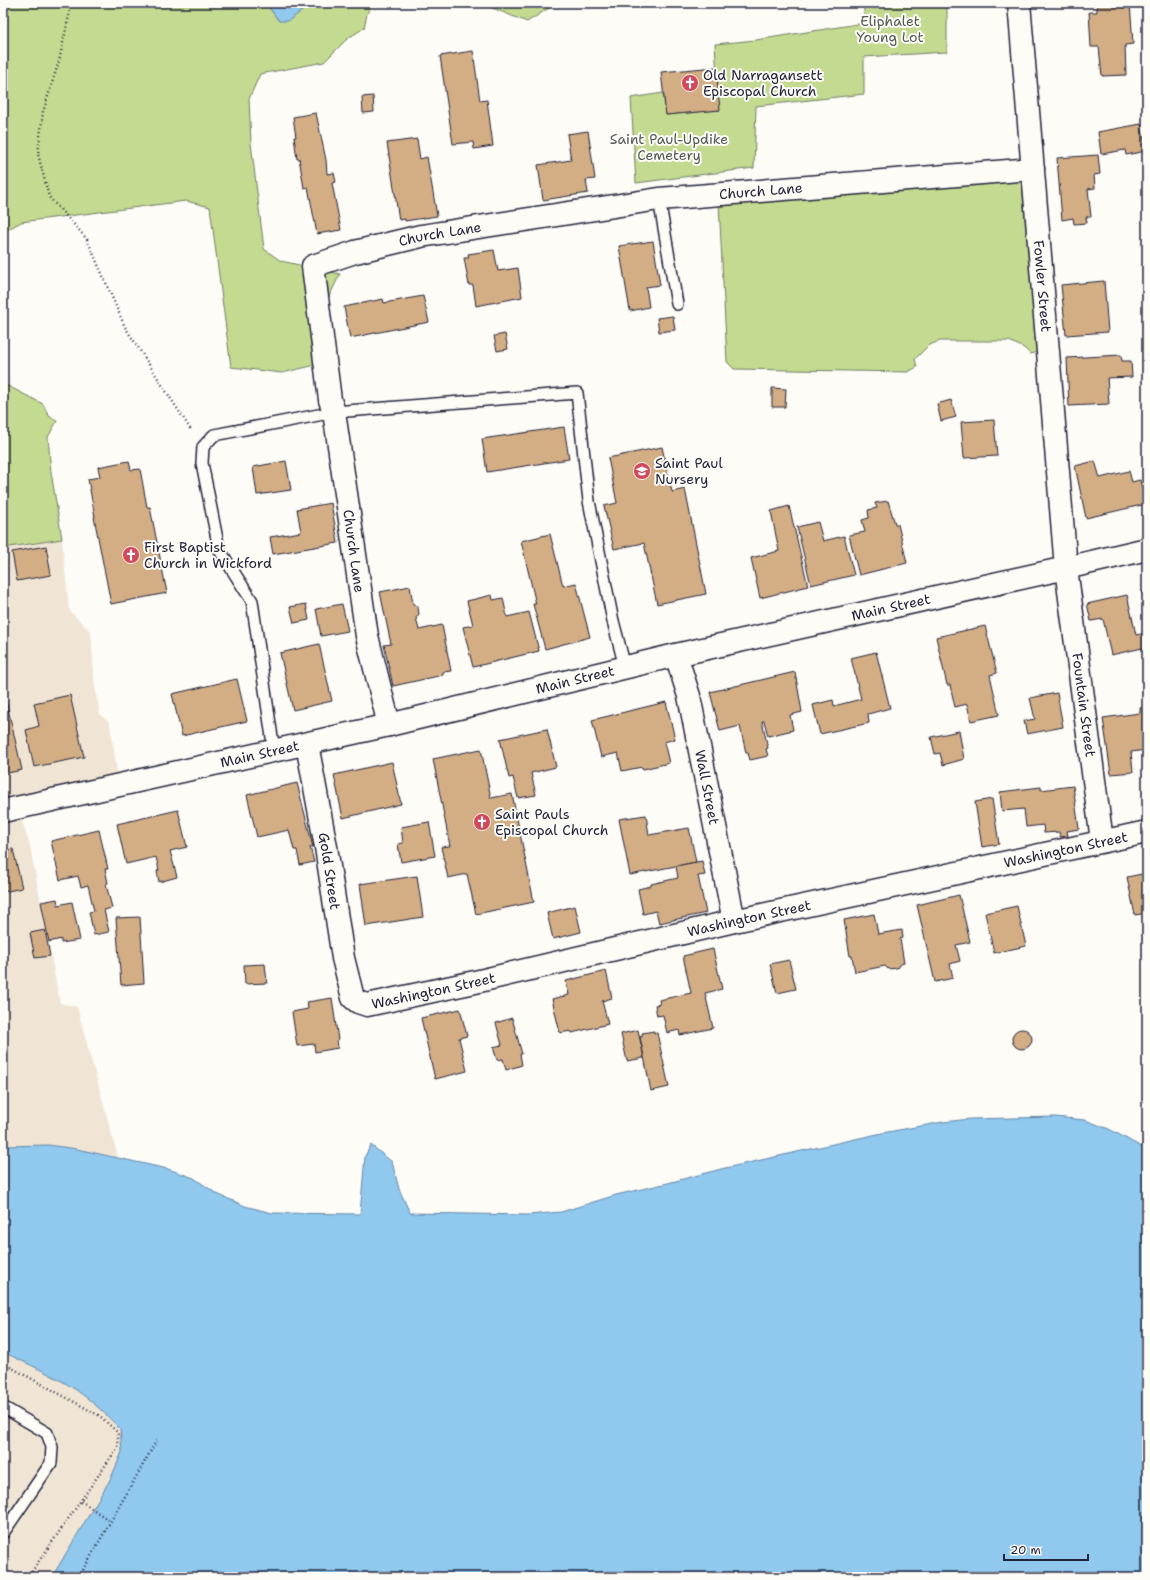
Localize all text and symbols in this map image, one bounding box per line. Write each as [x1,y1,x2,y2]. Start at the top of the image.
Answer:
park label: Eliphalet Young Lot [856,12,924,46]
place label: Old Narragansett Episcopal Church [703,66,823,100]
church icon: Old Narragansett Episcopal Church [680,73,700,93]
park label: Saint Paul-Updike Cemetery [610,130,728,164]
street label: Church Lane [718,179,803,203]
street label: Church Lane [397,218,483,250]
street label: Fowler Street [1030,239,1055,333]
place label: Saint Paul Nursery [655,454,724,488]
school or university icon: Saint Paul Nursery [632,461,652,481]
street label: Church Lane [339,508,369,594]
place label: First Baptist Church in Wickford [144,538,272,572]
church icon: First Baptist Church in Wickford [121,545,141,565]
street label: Main Street [850,590,932,625]
street label: Fountain Street [1068,652,1100,758]
street label: Main Street [534,661,616,698]
street label: Main Street [219,736,301,771]
street label: Wall Street [691,748,724,826]
place label: Saint Pauls Episcopal Church [495,805,609,839]
church icon: Saint Pauls Episcopal Church [472,812,492,832]
street label: Washington Street [1002,827,1129,872]
street label: Gold Street [314,831,344,911]
street label: Washington Street [685,896,813,941]
street label: Washington Street [370,969,497,1013]
scale bar [1004,1536,1088,1562]
text: 20 m [1010,1542,1041,1558]

